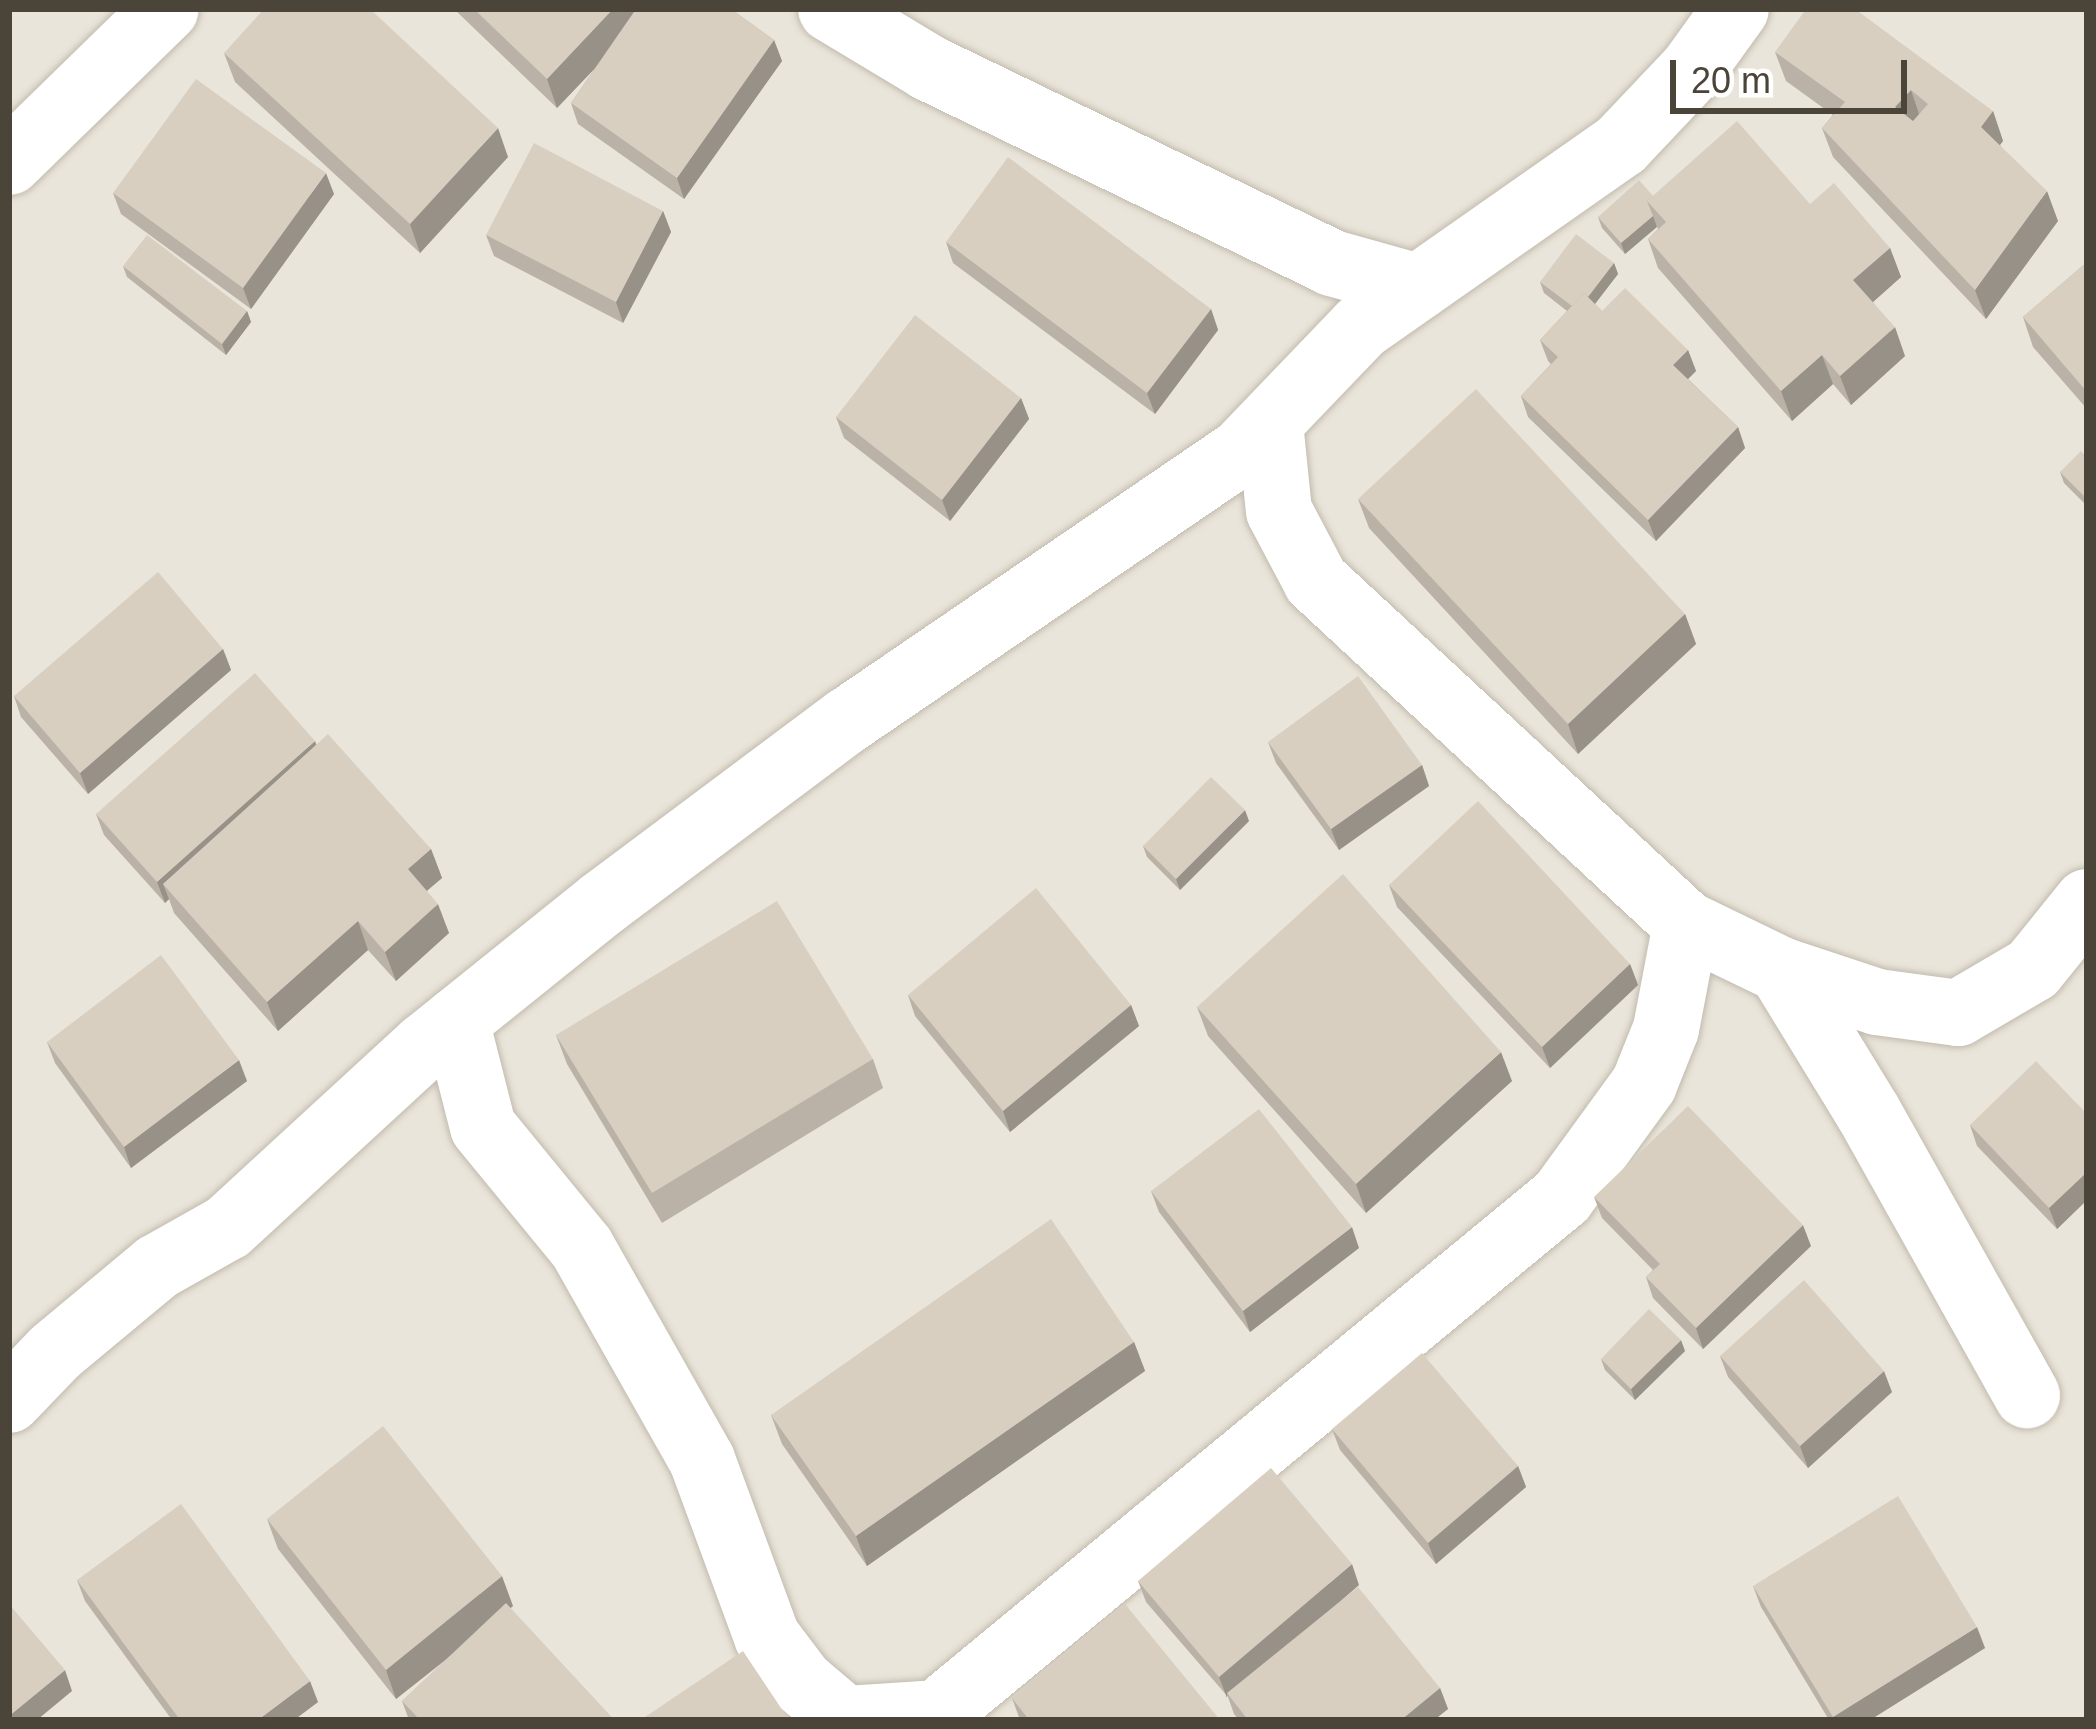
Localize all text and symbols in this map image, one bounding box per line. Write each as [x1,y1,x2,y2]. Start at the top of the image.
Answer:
scale bar [1676,36,1913,110]
text: 20 m [1691,60,1771,101]

